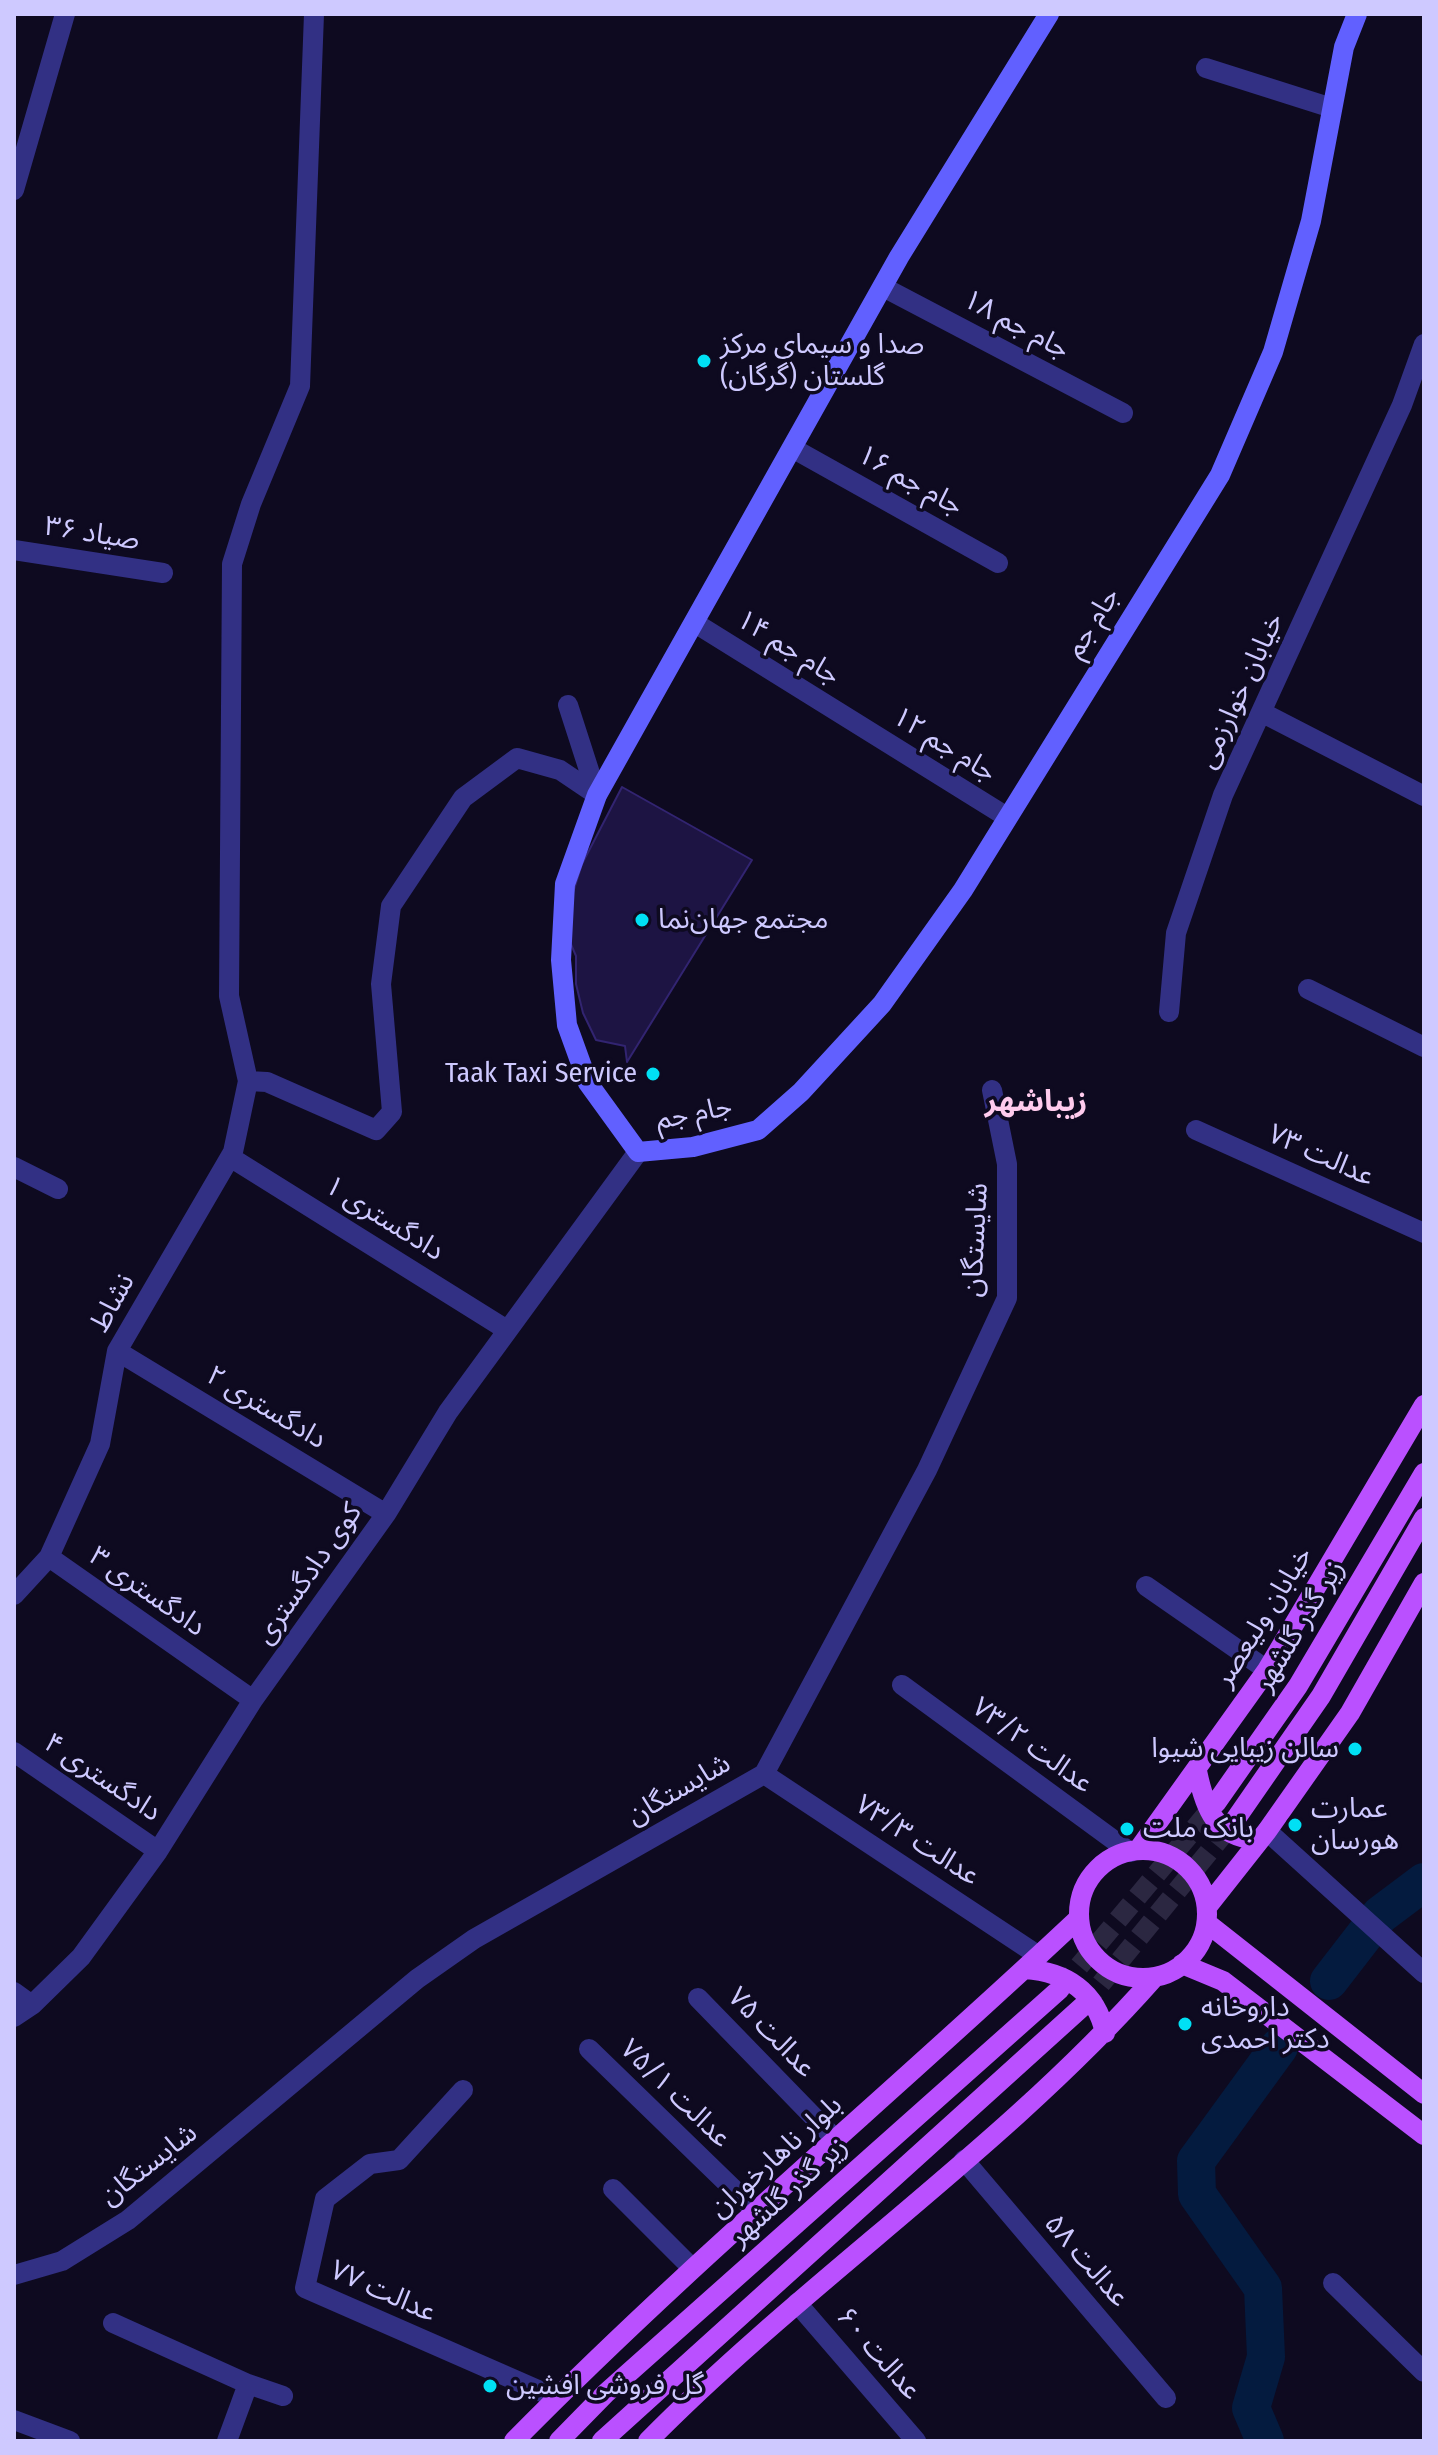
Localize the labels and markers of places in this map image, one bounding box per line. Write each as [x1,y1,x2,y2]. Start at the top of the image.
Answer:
place label: صدا و سیمای مرکز گلستان (گرگان) [720,328,924,394]
marker: صدا و سیمای مرکز گلستان (گرگان) [695,352,713,370]
place label: مجتمع جهان‌نما [658,903,828,937]
marker: مجتمع جهان‌نما [633,911,651,929]
place label: Taak Taxi Service [445,1057,637,1091]
marker: Taak Taxi Service [644,1065,662,1083]
place label: سالن زیبایی شیوا [1151,1732,1339,1766]
marker: سالن زیبایی شیوا [1346,1740,1364,1758]
place label: عمارت هورسان [1311,1792,1399,1858]
place label: بانک ملت [1143,1812,1254,1846]
marker: عمارت هورسان [1286,1816,1304,1834]
marker: بانک ملت [1118,1820,1136,1838]
place label: داروخانه دکتر احمدی [1201,1991,1330,2057]
marker: داروخانه دکتر احمدی [1176,2015,1194,2033]
place label: گل فروشی افشین [506,2369,704,2403]
marker: گل فروشی افشین [481,2377,499,2395]

